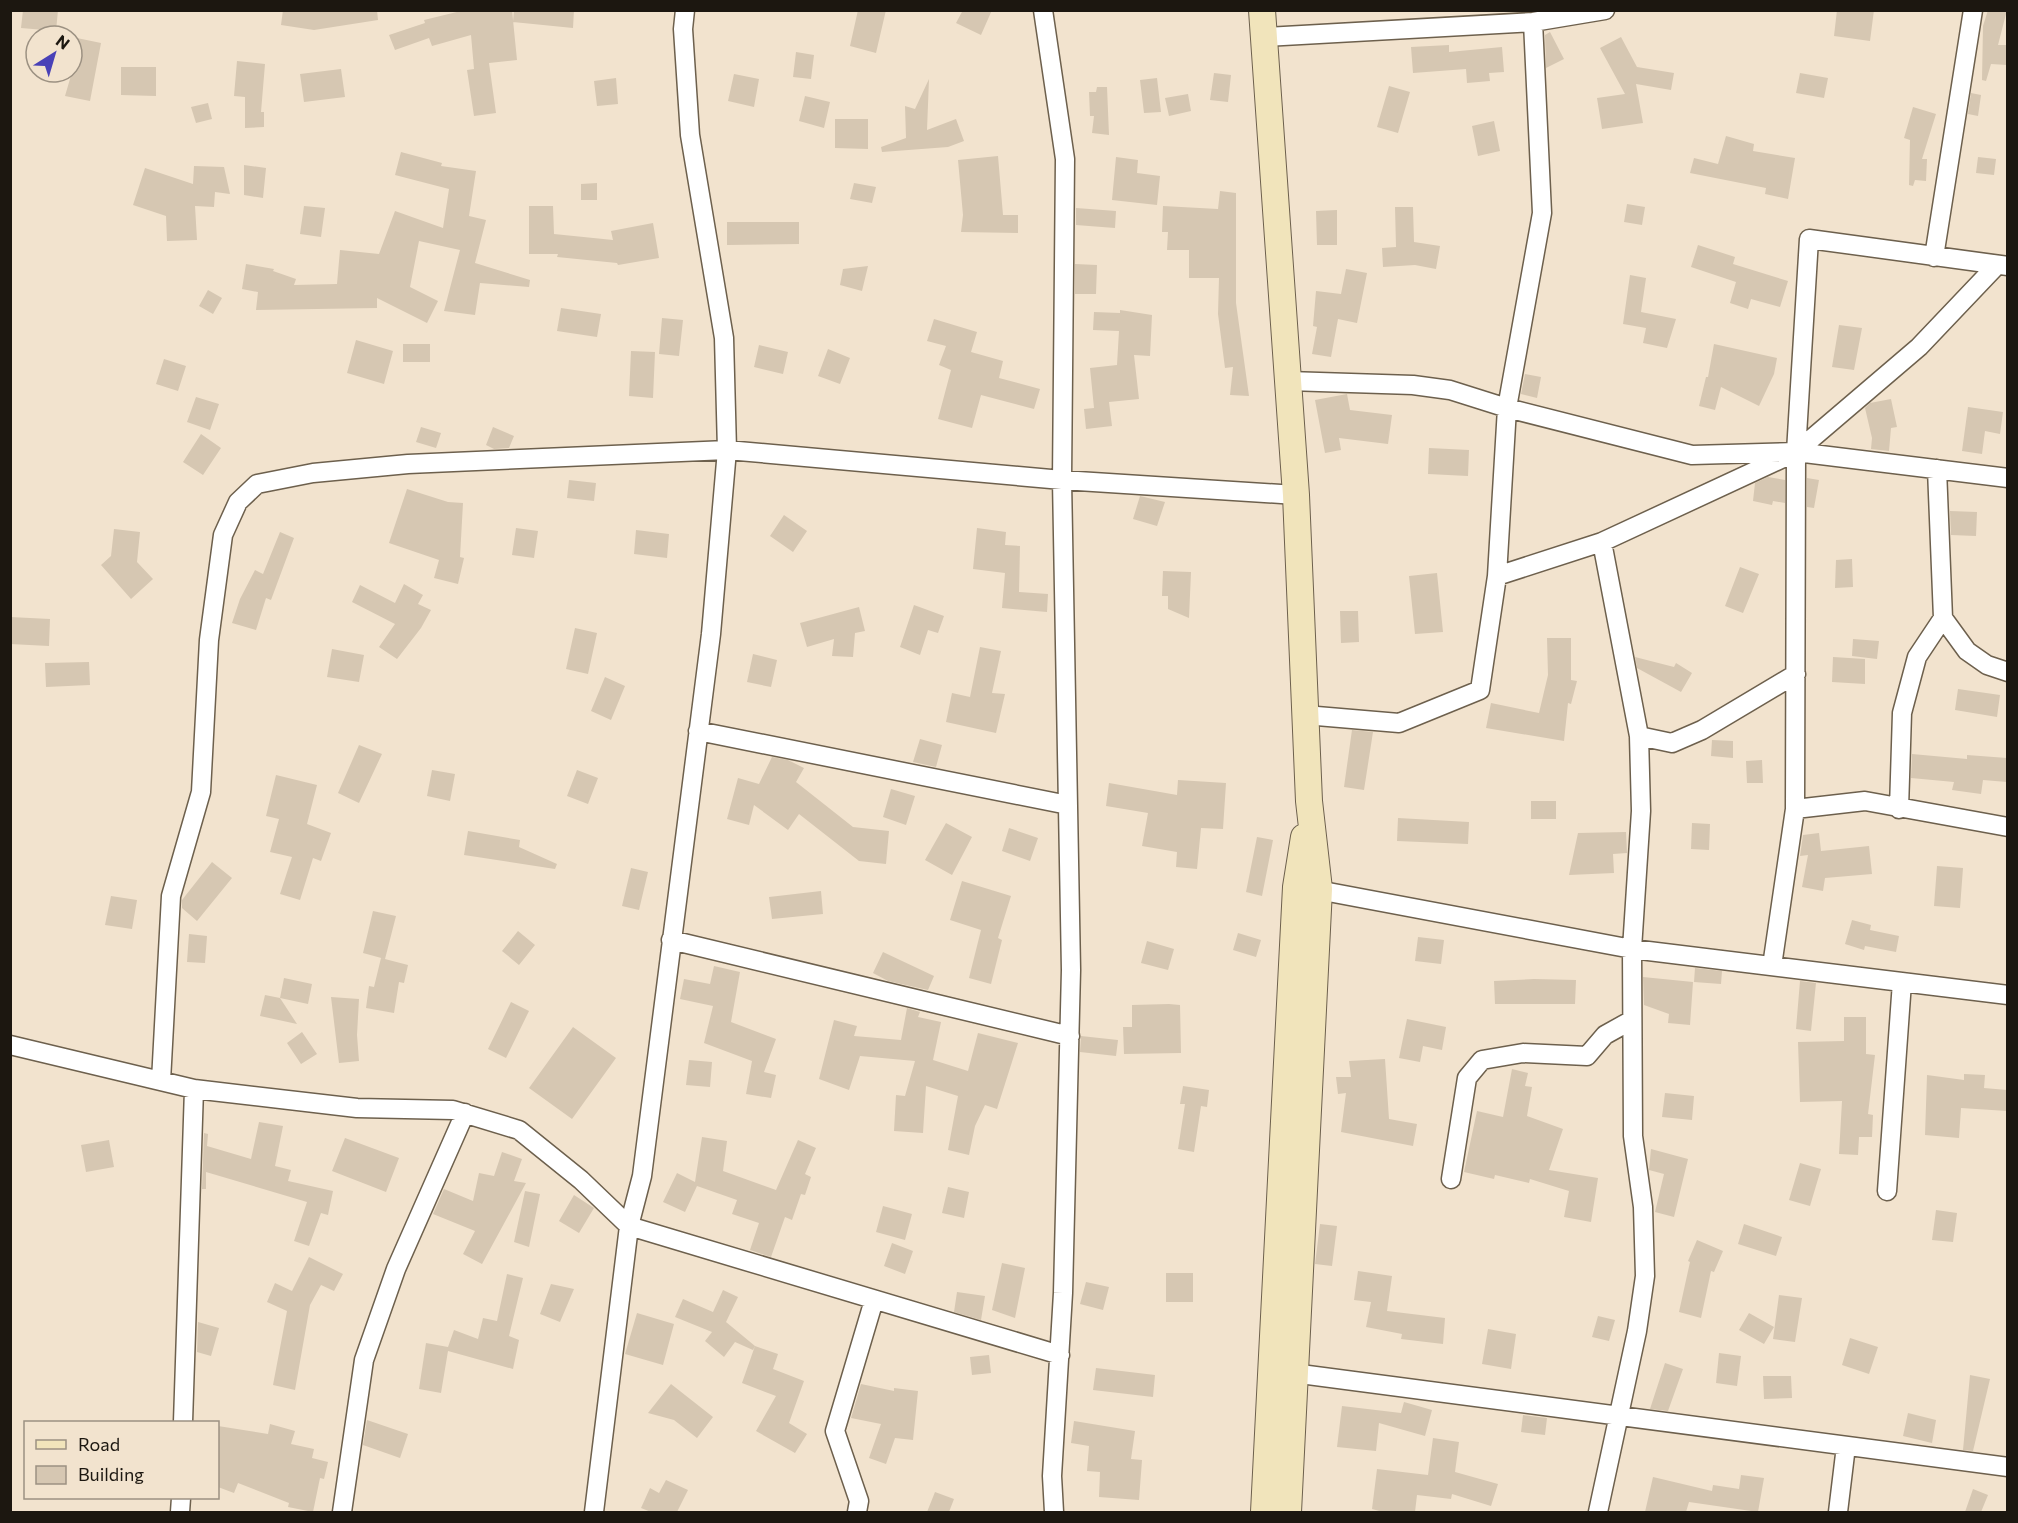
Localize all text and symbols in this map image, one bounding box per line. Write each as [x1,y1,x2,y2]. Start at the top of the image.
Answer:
north arrow [24,24,84,84]
text: N [53,30,74,53]
legend [24,1421,219,1499]
text: Road [78,1433,120,1455]
text: Building [78,1463,144,1485]

